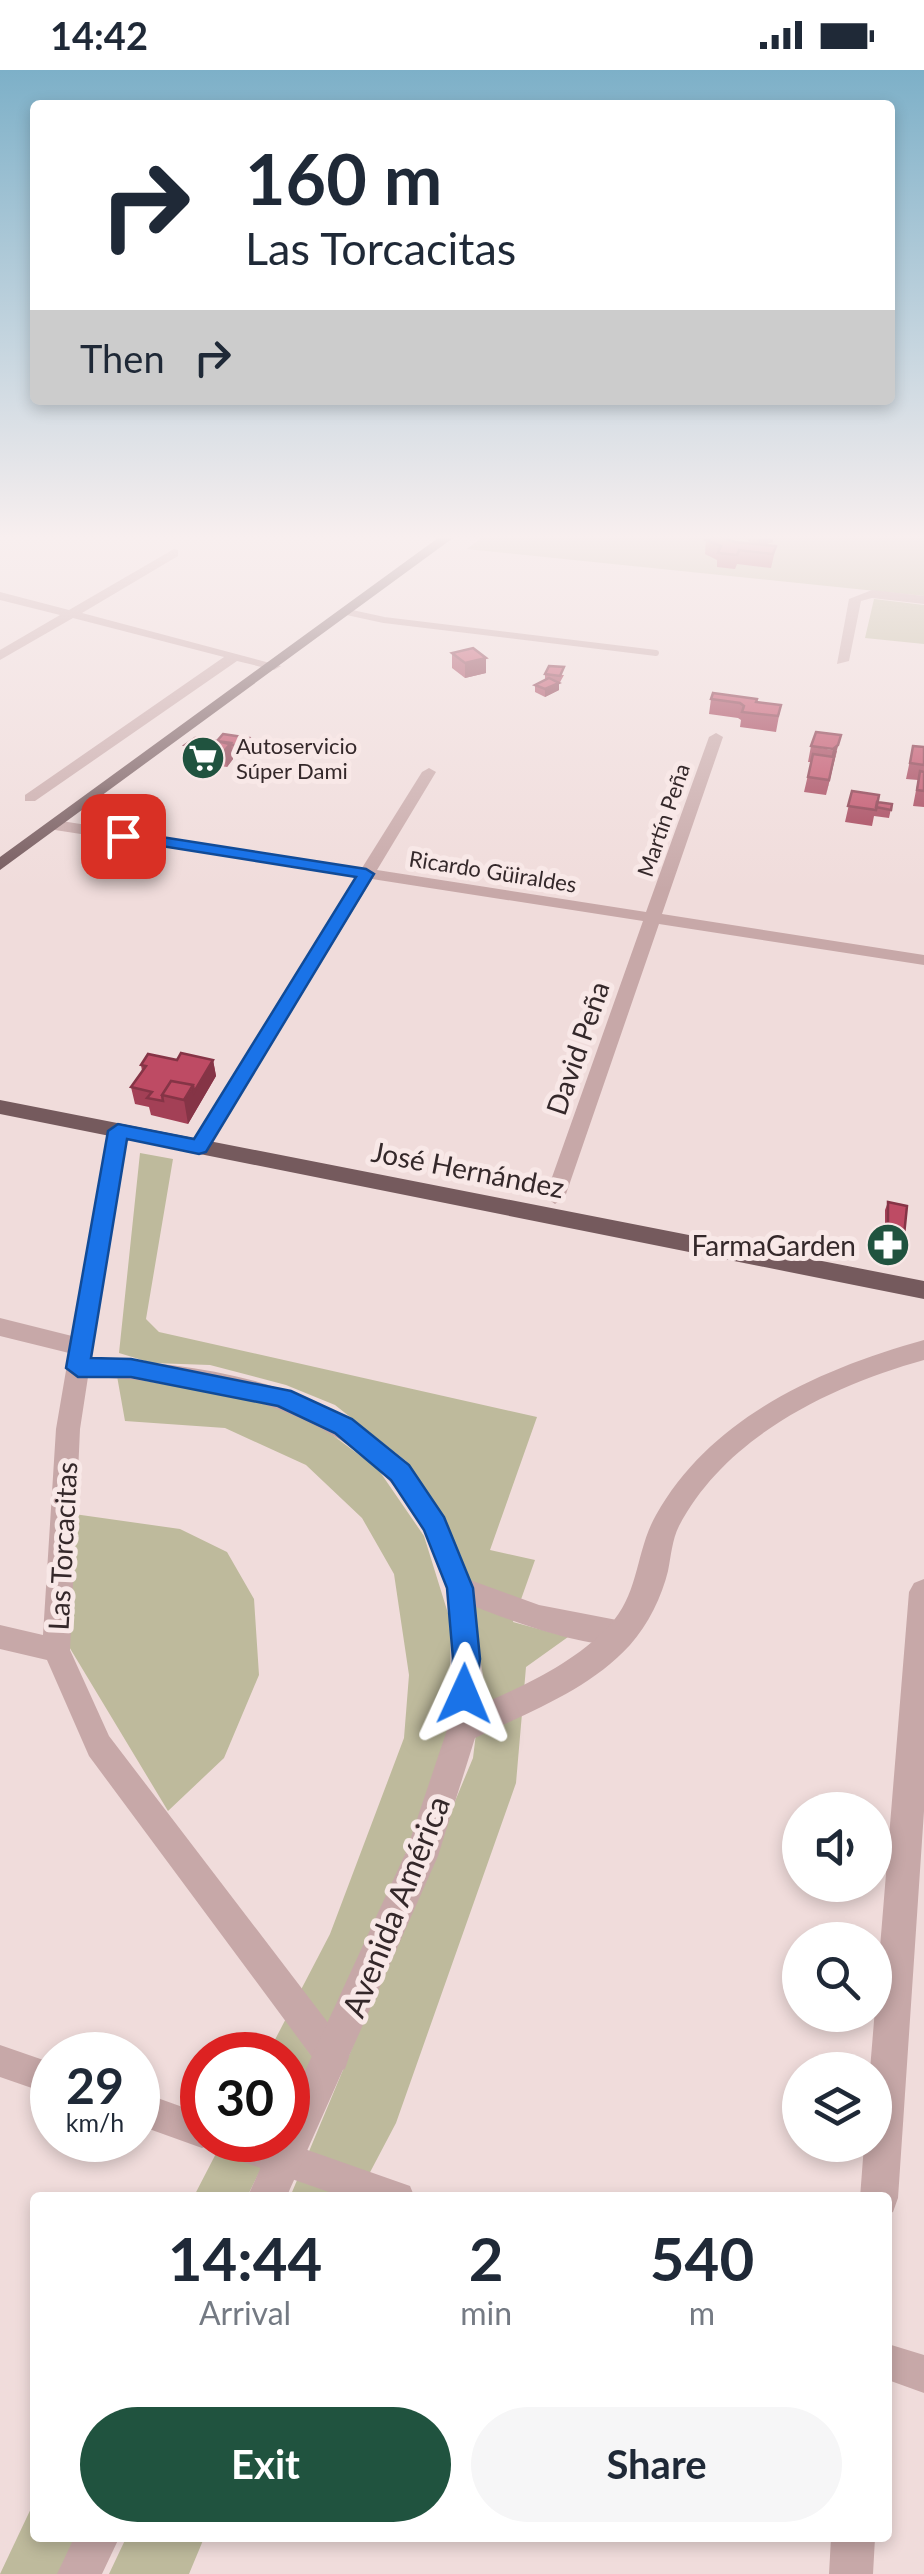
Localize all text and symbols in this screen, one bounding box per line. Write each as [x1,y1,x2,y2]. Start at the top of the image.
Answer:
text: 14:42 [50,12,148,58]
text: 160 m [245,136,442,220]
icon: right [80,140,210,270]
text: Las Torcacitas [245,221,516,275]
icon: right [185,330,240,385]
text: Then [80,335,165,381]
place label: Autoservicio Súper Dami [236,732,357,784]
supermarket icon: Autoservicio Súper Dami [180,735,226,781]
street label: Martín Peña [631,760,695,880]
pin [81,794,166,879]
icon: arrive [96,809,151,864]
street label: Ricardo Güiraldes [407,844,579,898]
street label: David Peña [538,977,616,1119]
street label: José Hernández [369,1134,567,1204]
pharmacy icon: FarmaGarden [865,1222,911,1268]
place label: FarmaGarden [691,1228,856,1262]
street label: Las Torcacitas [41,1461,83,1631]
position arrow [412,1642,516,1746]
street label: Avenida América [333,1790,457,2022]
map controls [782,1792,892,2162]
button: sound [782,1792,892,1902]
button: search [782,1922,892,2032]
speed limit sign: 30 [180,2032,310,2162]
button: layers [782,2052,892,2162]
text: 29 [66,2055,124,2115]
text: km/h [66,2107,124,2137]
text: 14:44 [168,2222,322,2294]
text: 2 [469,2222,504,2294]
text: 540 [650,2222,754,2294]
text: Arrival [199,2293,291,2332]
text: min [460,2293,512,2332]
text: m [689,2293,715,2332]
button: Exit [80,2407,451,2522]
button: Share [471,2407,842,2522]

